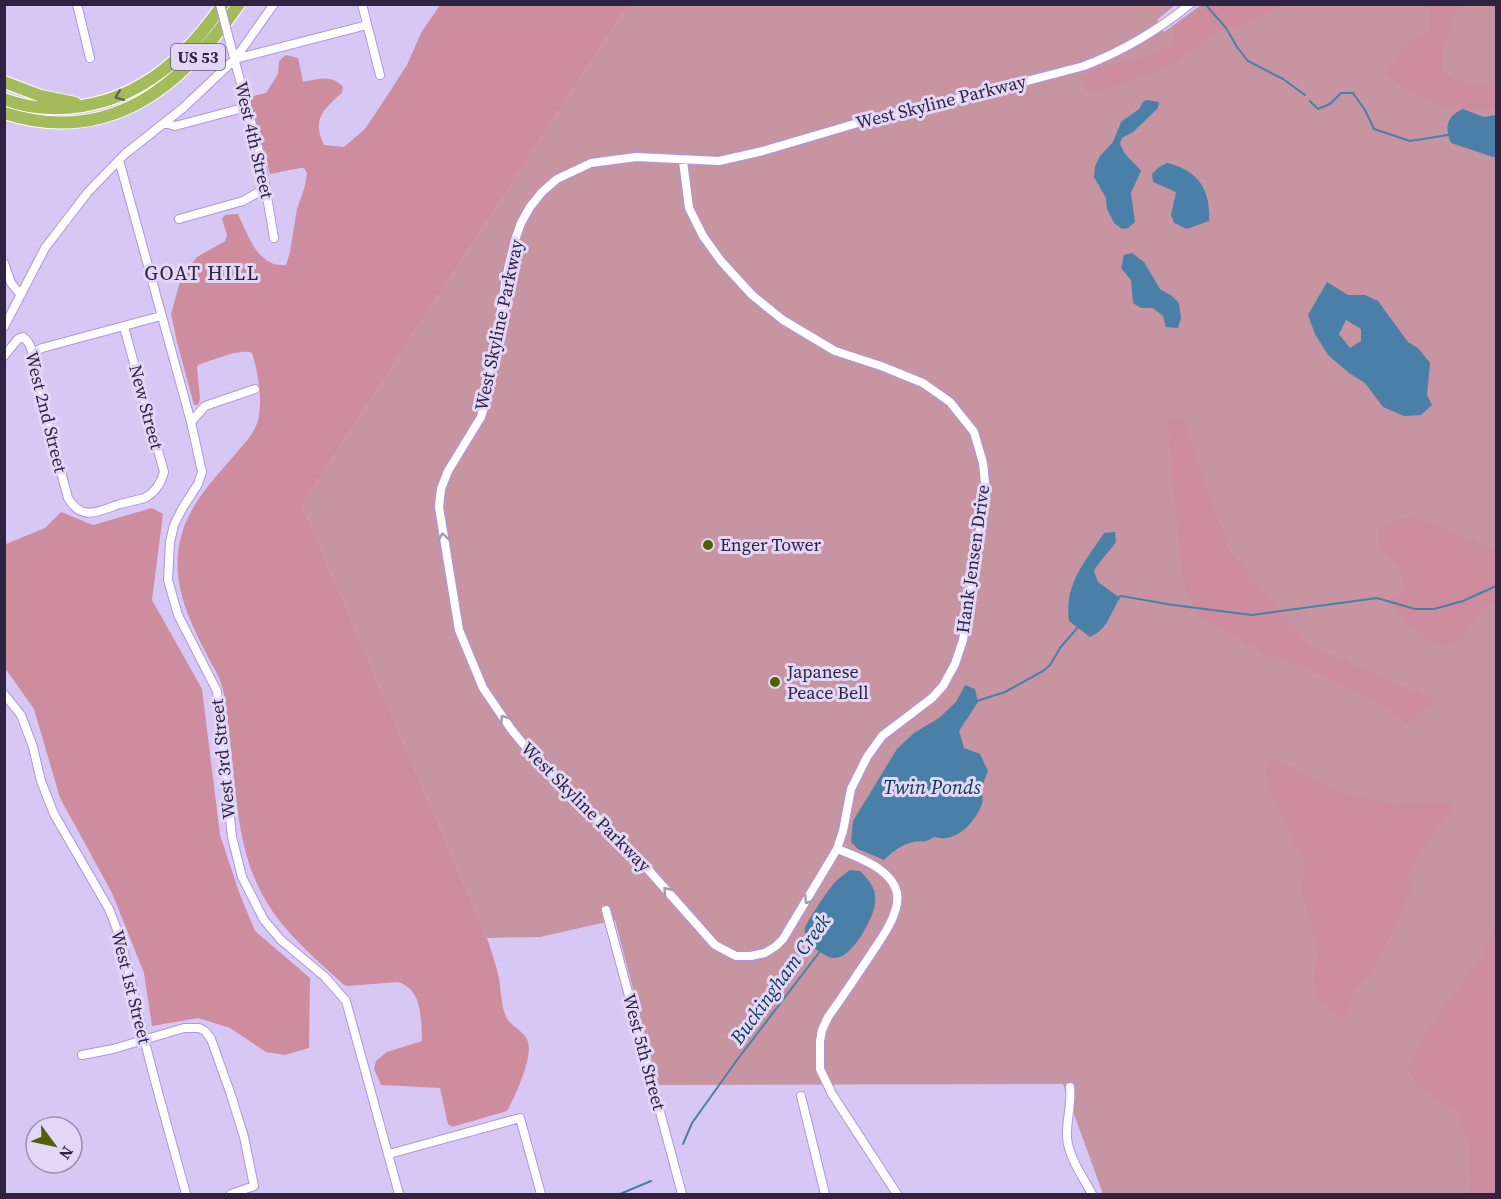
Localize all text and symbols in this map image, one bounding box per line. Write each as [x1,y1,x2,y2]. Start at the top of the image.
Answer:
road number: US 53 [171,44,225,70]
street label: West Skyline Parkway [853,68,1029,135]
street label: West 4th Street [229,79,280,201]
one-way arrow [114,89,125,102]
street label: West Skyline Parkway [468,236,529,413]
district label: GOAT HILL [144,259,260,287]
street label: West 2nd Street [19,349,74,475]
street label: New Street [123,362,170,452]
street label: Hank Jensen Drive [950,483,995,635]
one-way arrow [437,532,450,541]
place label: Enger Tower [720,532,822,557]
marker: Enger Tower [701,538,715,552]
place label: Japanese Peace Bell [786,659,869,705]
marker: Japanese Peace Bell [768,675,782,689]
street label: West 3rd Street [204,698,241,820]
one-way arrow [500,715,511,726]
street label: West Skyline Parkway [516,736,657,878]
water label: Twin Ponds [883,773,981,801]
one-way arrow [663,887,674,897]
one-way arrow [803,894,815,904]
water label: Buckingham Creek [723,908,837,1051]
street label: West 1st Street [105,927,158,1047]
street label: West 5th Street [617,991,672,1113]
north arrow [24,1115,84,1175]
text: N [54,1142,79,1164]

